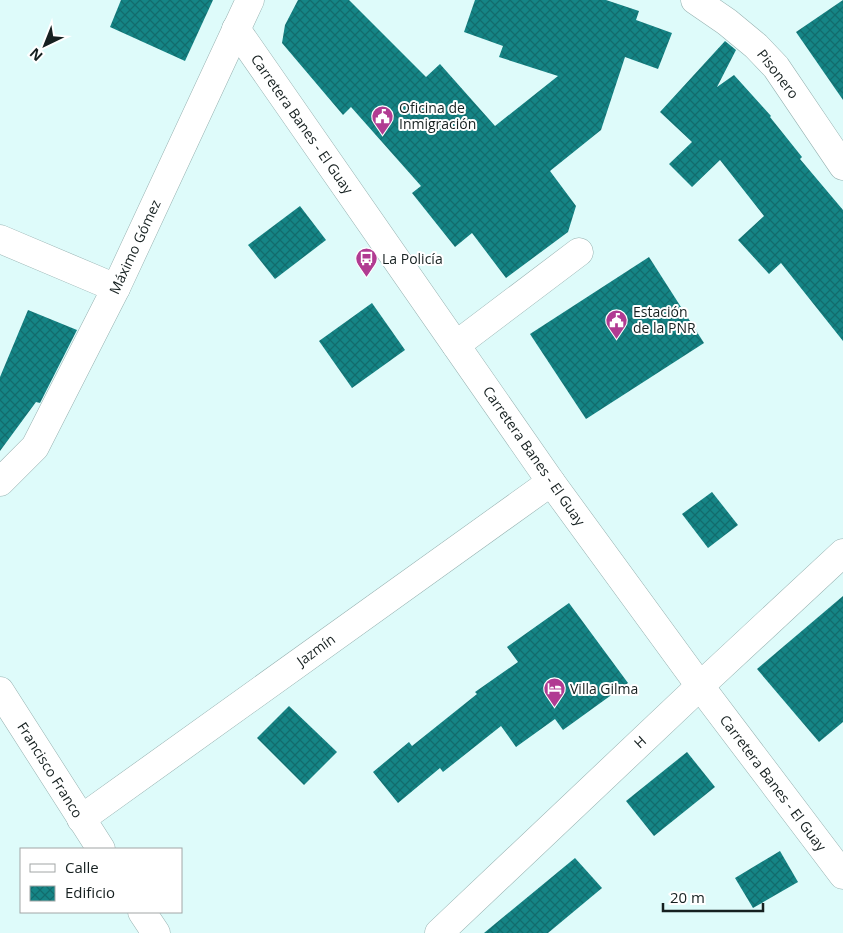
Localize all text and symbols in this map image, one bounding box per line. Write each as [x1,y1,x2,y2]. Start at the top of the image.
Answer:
north arrow [20,20,70,70]
text: N [25,44,46,66]
street label: Pisonero [753,45,804,102]
street label: Carretera Banes - El Guay [247,50,358,198]
place label: Oficina de Inmigración [399,98,476,133]
public building icon: Oficina de Inmigración [371,104,395,135]
street label: Máximo Gómez [104,196,165,297]
bus stop icon: La Policía [354,247,378,278]
place label: La Policía [382,249,443,268]
place label: Estación de la PNR [633,302,696,337]
public building icon: Estación de la PNR [605,308,629,339]
street label: Carretera Banes - El Guay [479,382,590,530]
street label: Jazmín [291,629,339,671]
hotel icon: Villa Gilma [542,677,566,708]
place label: Villa Gilma [570,679,638,698]
street label: Carretera Banes - El Guay [716,711,832,856]
street label: Francisco Franco [13,718,87,821]
street label: H [629,731,650,752]
legend [20,848,182,913]
text: Calle [65,857,99,877]
scale bar [663,880,763,912]
text: Edificio [65,882,115,902]
text: 20 m [670,887,705,907]

